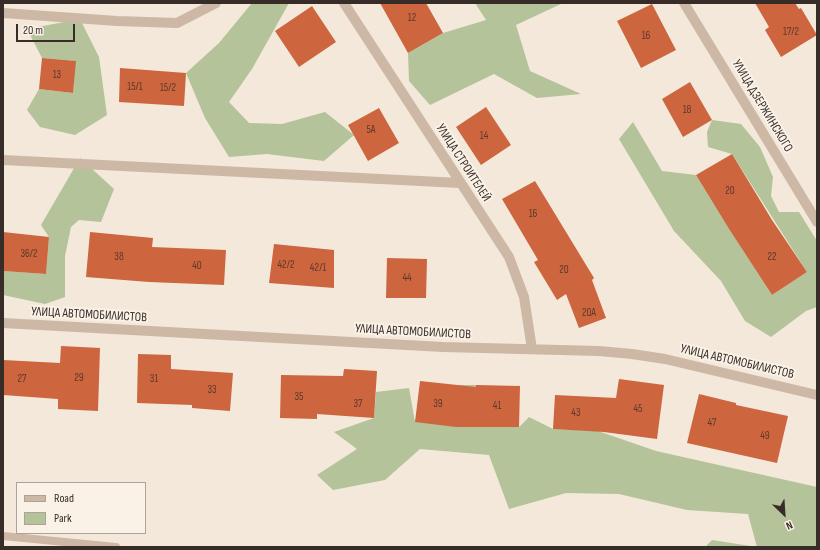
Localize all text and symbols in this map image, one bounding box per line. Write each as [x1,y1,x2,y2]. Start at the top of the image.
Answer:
house number: 12 [408,11,416,25]
scale bar [18,16,77,42]
text: 20 m [23,23,43,38]
house number: 17/2 [783,25,799,39]
house number: 16 [642,29,650,43]
street label: УЛИЦА ДЗЕРЖИНСКОГО [728,57,796,155]
house number: 13 [53,68,61,82]
house number: 15/1 [127,80,143,94]
house number: 15/2 [160,81,176,95]
house number: 18 [683,103,691,117]
street label: УЛИЦА СТРОИТЕЛЕЙ [432,121,494,205]
house number: 5А [366,123,376,137]
house number: 14 [480,129,488,143]
house number: 20 [725,184,735,198]
house number: 16 [529,207,537,221]
house number: 36/2 [20,247,38,261]
house number: 38 [114,250,124,264]
house number: 22 [767,250,777,264]
house number: 42/2 [277,258,295,272]
house number: 40 [192,259,202,273]
house number: 42/1 [310,261,326,275]
house number: 20 [559,263,569,277]
house number: 44 [402,271,412,285]
street label: УЛИЦА АВТОМОБИЛИСТОВ [31,304,147,326]
house number: 20А [582,306,596,320]
street label: УЛИЦА АВТОМОБИЛИСТОВ [355,321,471,343]
street label: УЛИЦА АВТОМОБИЛИСТОВ [679,341,795,383]
house number: 29 [74,371,84,385]
house number: 27 [18,372,26,386]
house number: 31 [150,372,158,386]
house number: 33 [207,383,217,397]
house number: 35 [294,390,304,404]
house number: 37 [353,397,363,411]
house number: 39 [433,397,443,411]
house number: 41 [493,399,501,413]
house number: 45 [633,402,643,416]
house number: 43 [571,406,581,420]
house number: 47 [708,416,716,430]
house number: 49 [760,429,770,443]
legend [16,482,146,534]
text: Road [54,491,74,506]
north arrow [764,494,804,534]
text: Park [54,511,72,526]
text: N [784,518,795,532]

